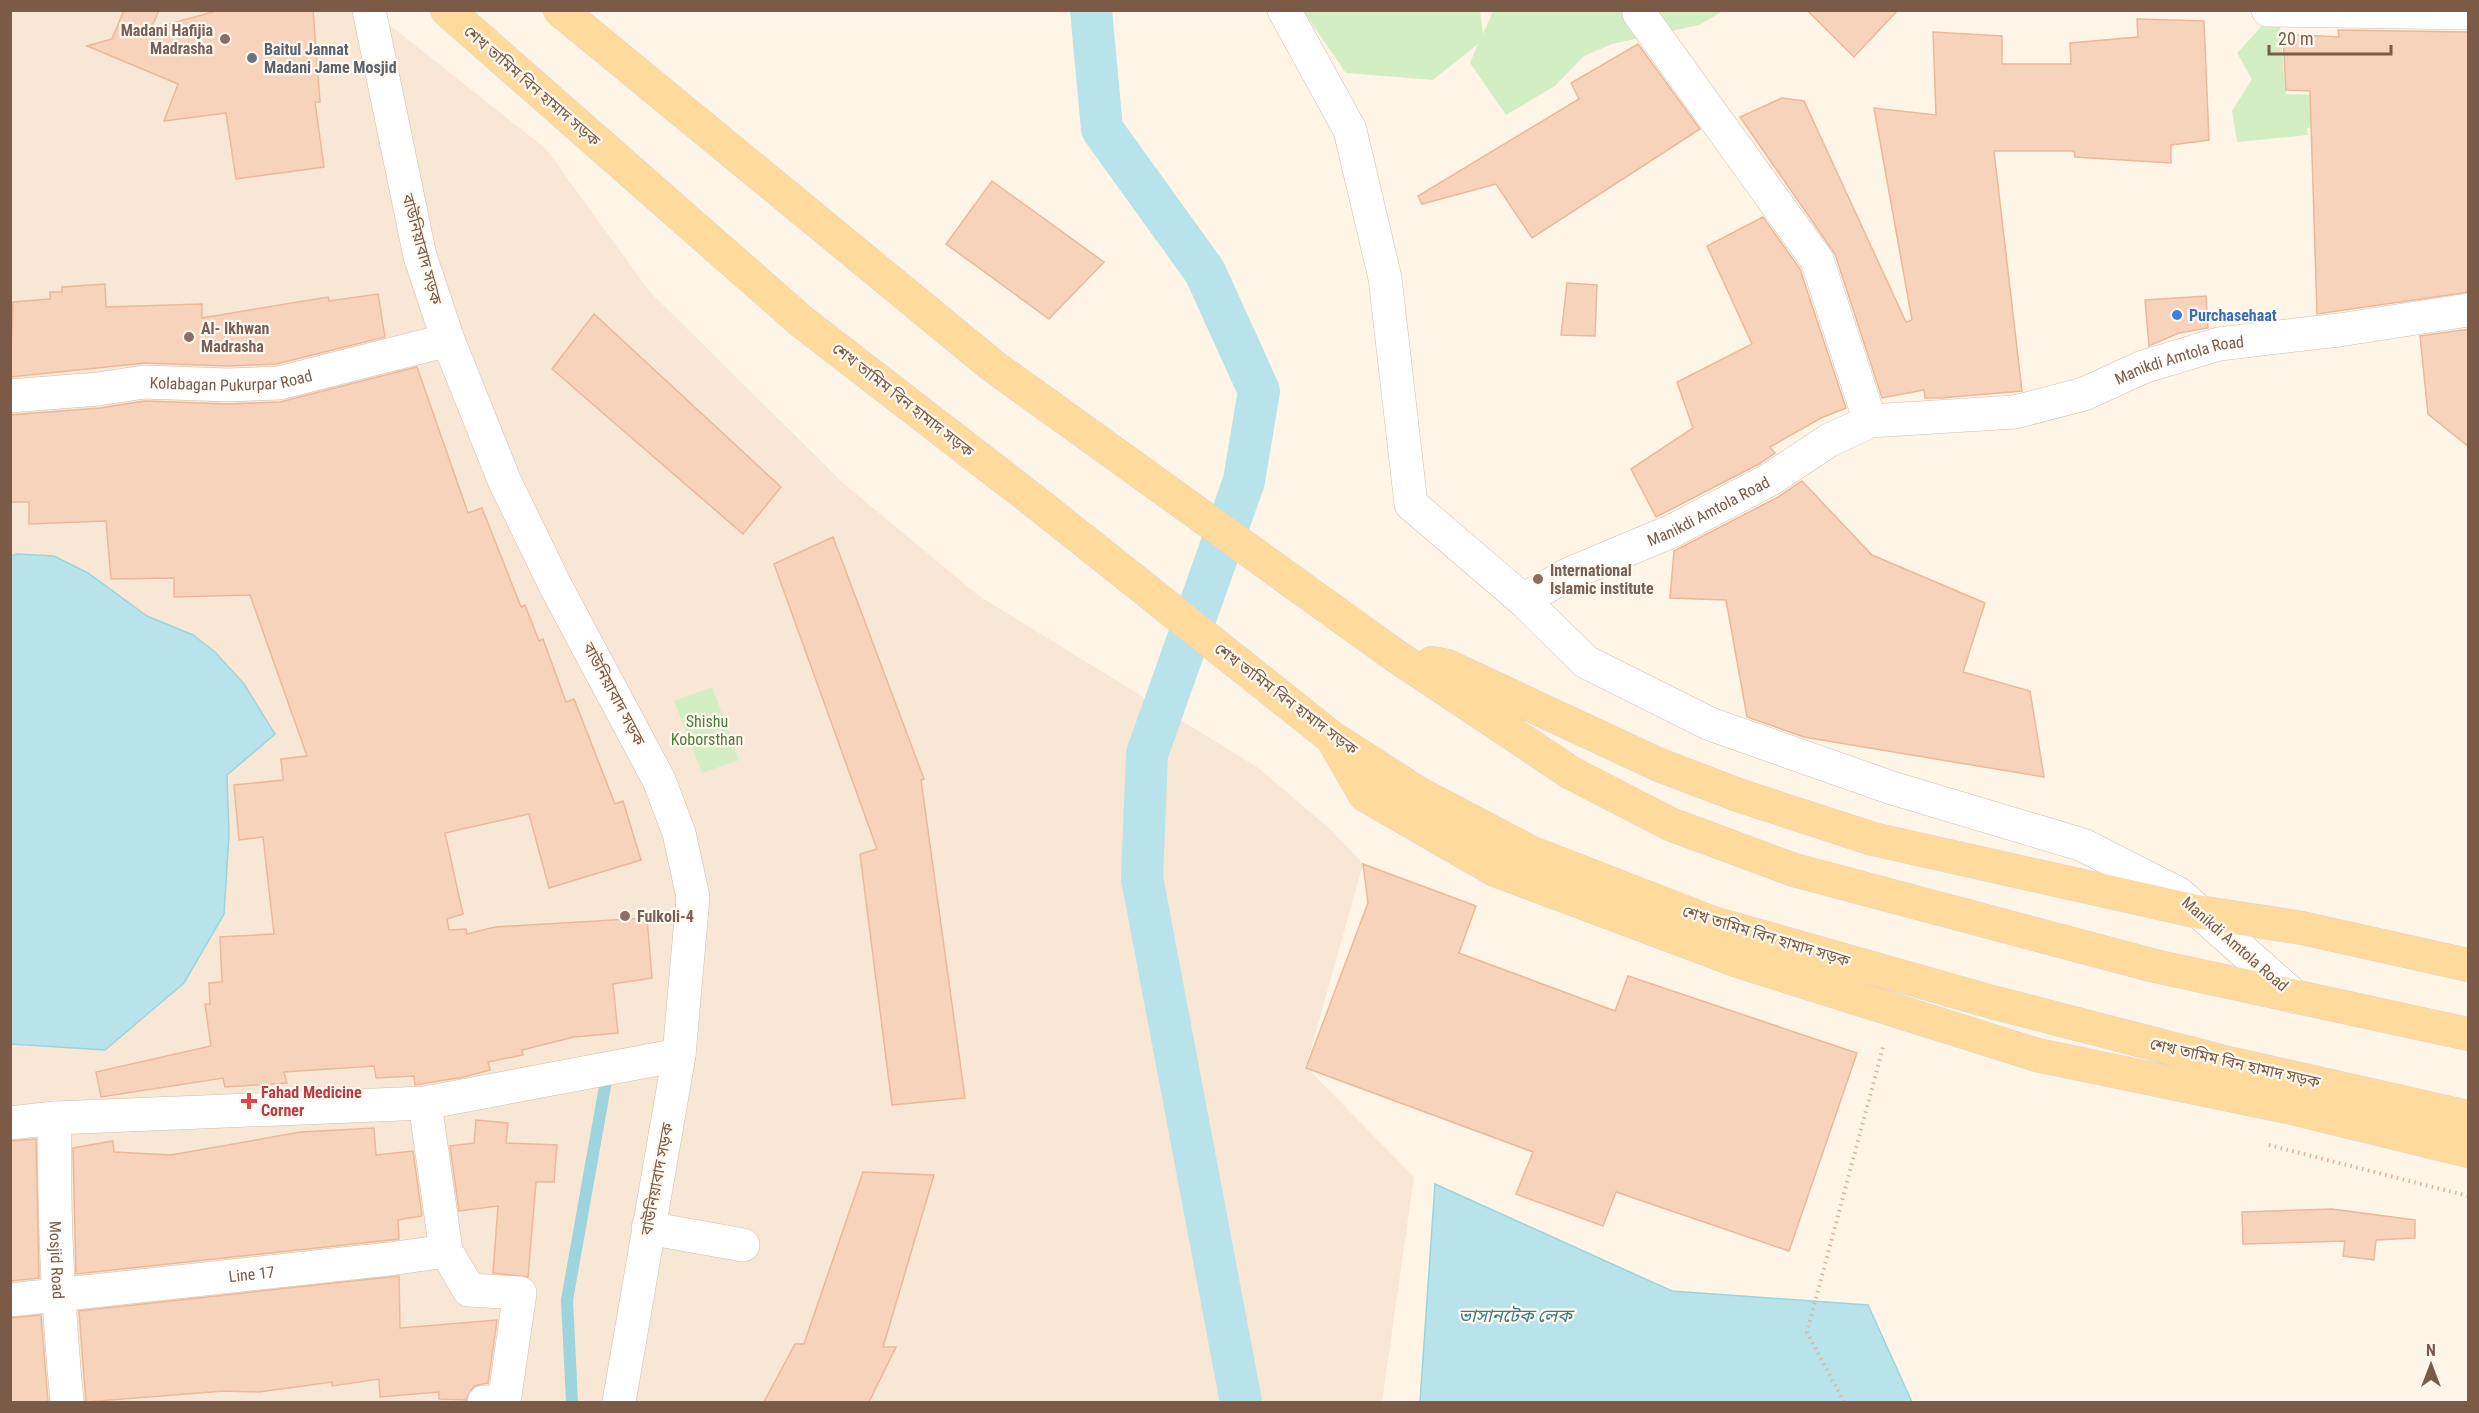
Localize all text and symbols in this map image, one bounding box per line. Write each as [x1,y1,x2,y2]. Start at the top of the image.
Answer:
scale bar [2269,18,2390,56]
place label: Madani Hafijia Madrasha [121,21,213,58]
street label: শেখ তামিম বিন হামাদ সড়ক [460,22,605,151]
text: 20 m [2278,28,2313,49]
marker: Madani Hafijia Madrasha [218,32,232,46]
place label: Baitul Jannat Madani Jame Mosjid [264,40,397,77]
marker: Baitul Jannat Madani Jame Mosjid [245,51,259,65]
street label: বাউনিয়াবাদ সড়ক [398,191,446,308]
place label: Purchasehaat [2189,306,2277,325]
marker: Purchasehaat [2170,308,2184,322]
place label: Al- Ikhwan Madrasha [201,319,270,356]
marker: Al- Ikhwan Madrasha [182,330,196,344]
street label: Manikdi Amtola Road [2112,332,2245,388]
street label: শেখ তামিম বিন হামাদ সড়ক [829,339,978,462]
street label: Kolabagan Pukurpar Road [149,365,314,395]
street label: Manikdi Amtola Road [1644,472,1773,550]
place label: International Islamic institute [1550,561,1654,598]
marker: International Islamic institute [1531,572,1545,586]
street label: বাউনিয়াবাদ সড়ক [578,638,650,750]
street label: শেখ তামিম বিন হামাদ সড়ক [1211,639,1362,760]
park label: Shishu Koborsthan [671,712,743,749]
street label: Manikdi Amtola Road [2178,893,2292,995]
street label: শেখ তামিম বিন হামাদ সড়ক [1680,901,1853,971]
place label: Fulkoli-4 [637,907,694,926]
marker: Fulkoli-4 [618,909,632,923]
street label: শেখ তামিম বিন হামাদ সড়ক [2148,1034,2323,1092]
place label: Fahad Medicine Corner [261,1083,362,1120]
marker: Fahad Medicine Corner [242,1094,256,1108]
street label: বাউনিয়াবাদ সড়ক [637,1120,677,1238]
street label: Mosjid Road [46,1221,68,1300]
street label: Line 17 [228,1262,276,1286]
water label: ভাসানটেক লেক [1458,1305,1575,1326]
north arrow [2401,1335,2461,1395]
text: N [2426,1341,2436,1360]

